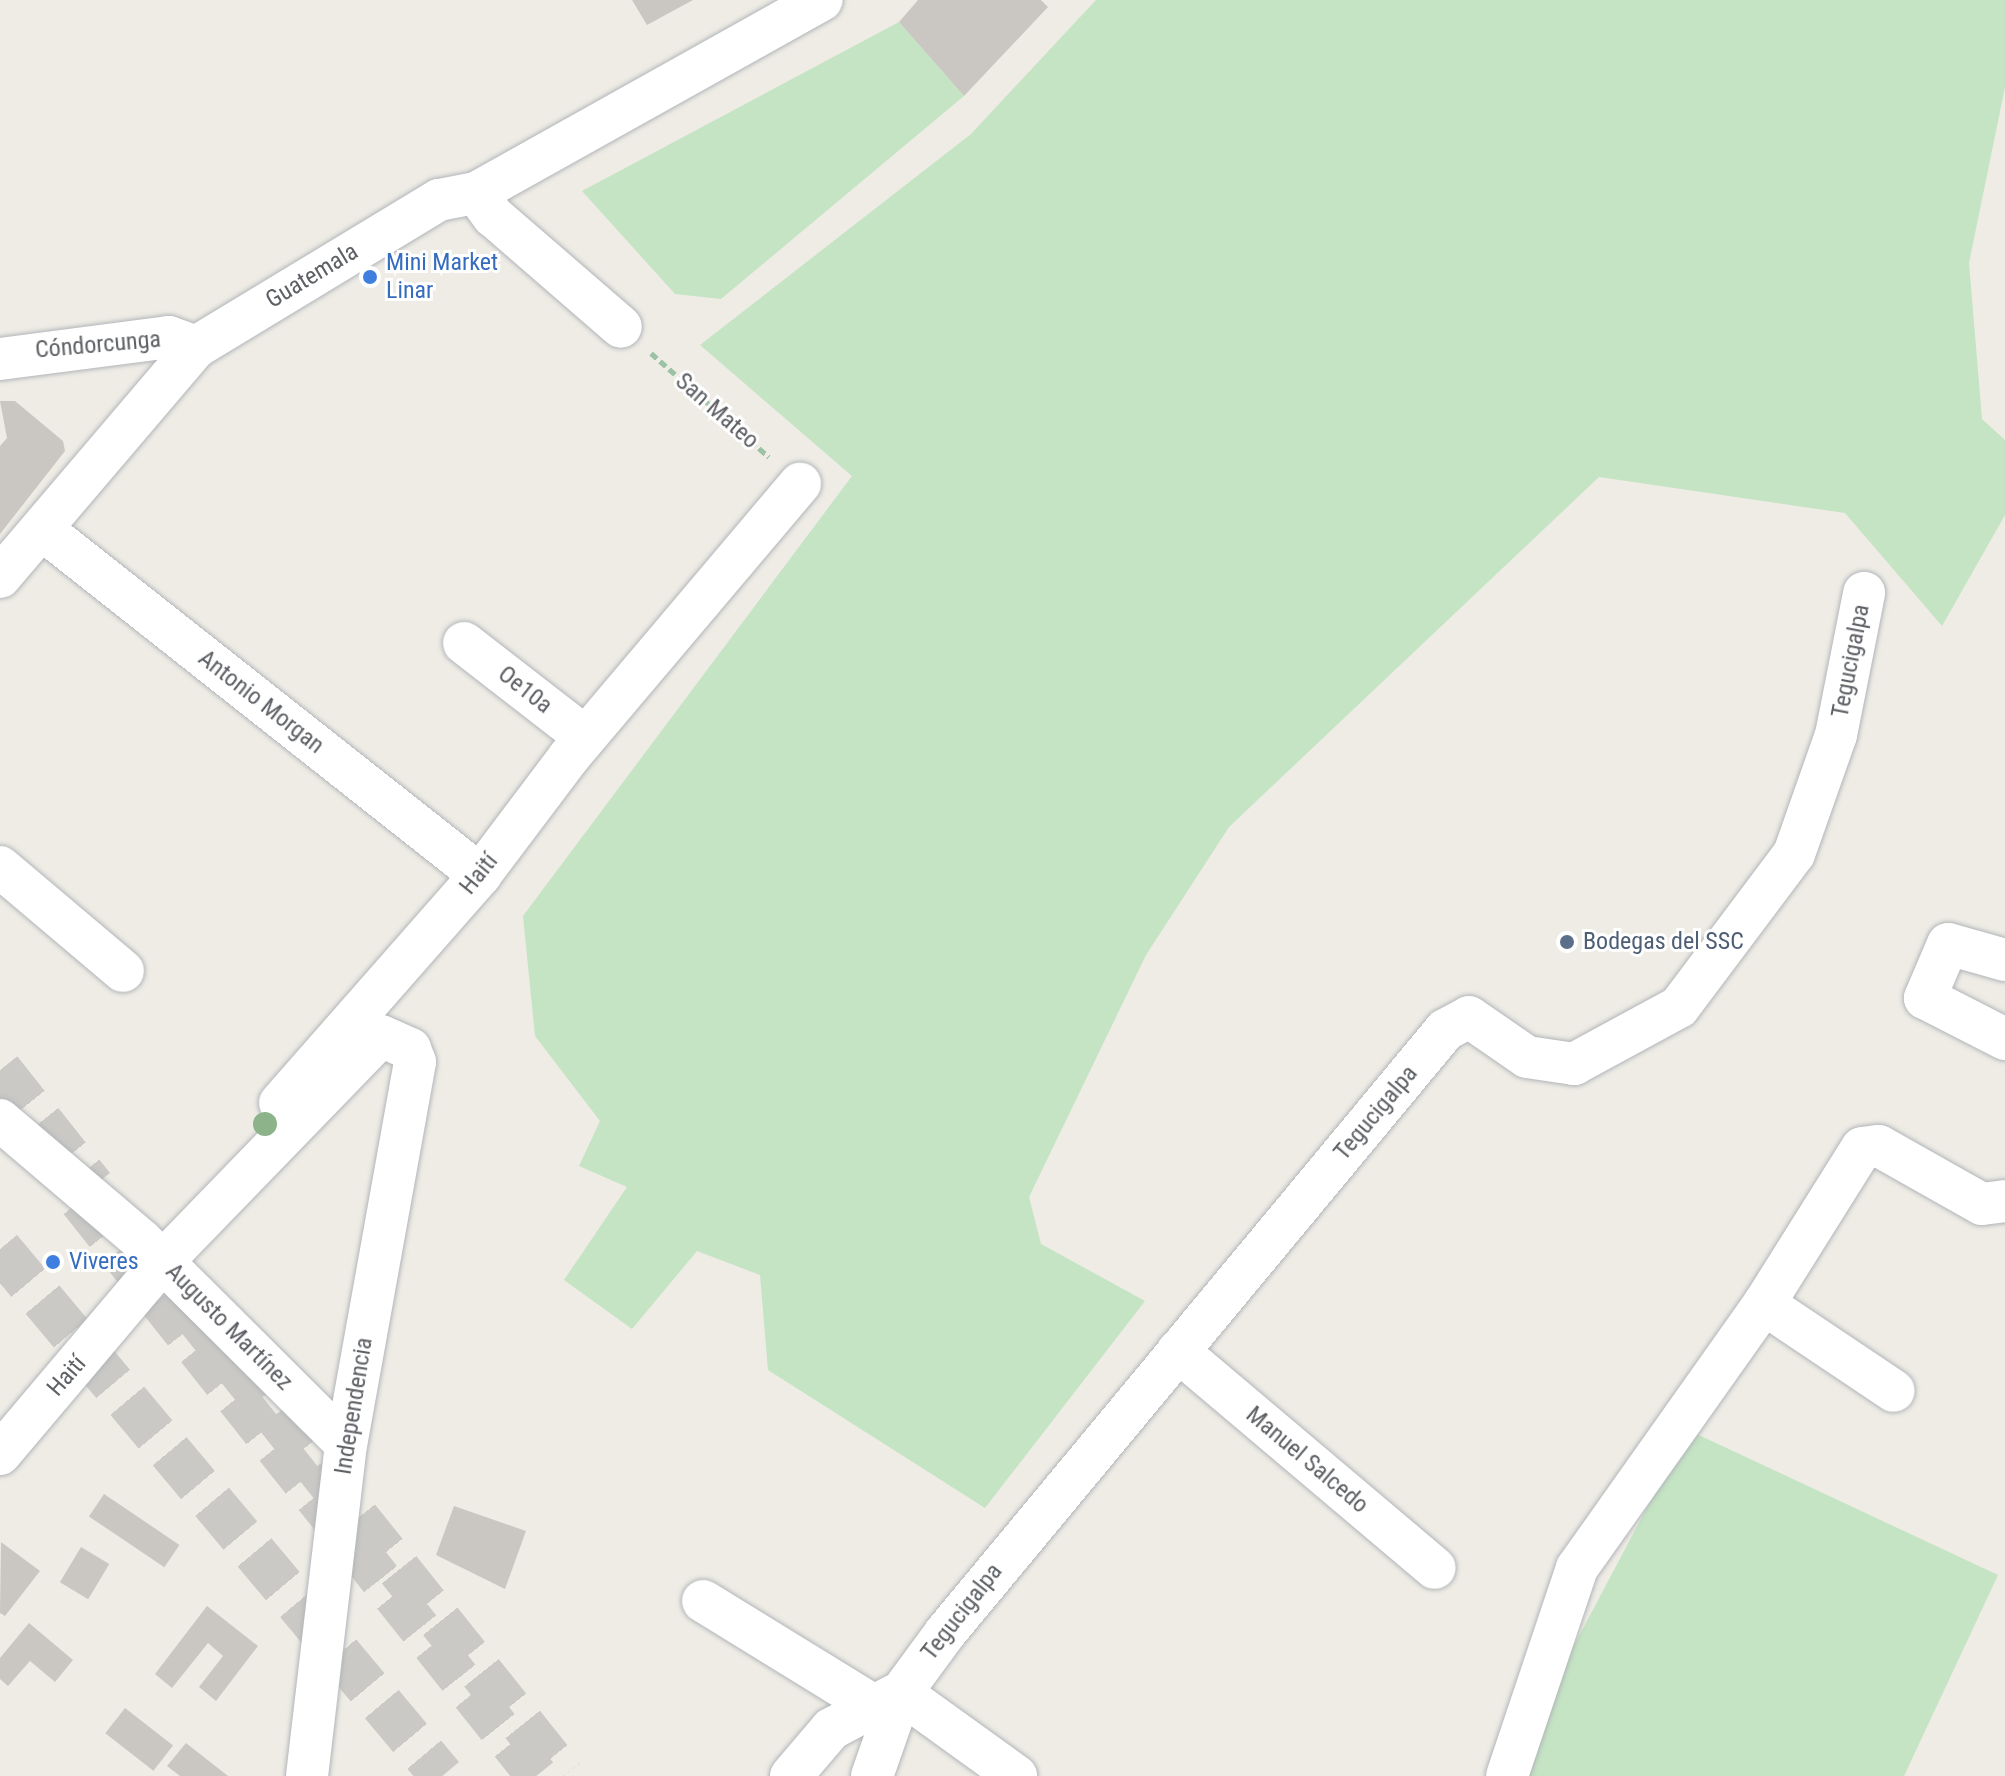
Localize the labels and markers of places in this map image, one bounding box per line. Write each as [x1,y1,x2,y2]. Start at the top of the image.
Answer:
place label: Mini Market Linar [386,249,498,305]
marker: Mini Market Linar [361,268,379,286]
place label: Bodegas del SSC [1583,928,1744,956]
marker: Bodegas del SSC [1558,933,1576,951]
place label: Viveres [69,1248,139,1276]
marker: Viveres [44,1253,62,1271]

